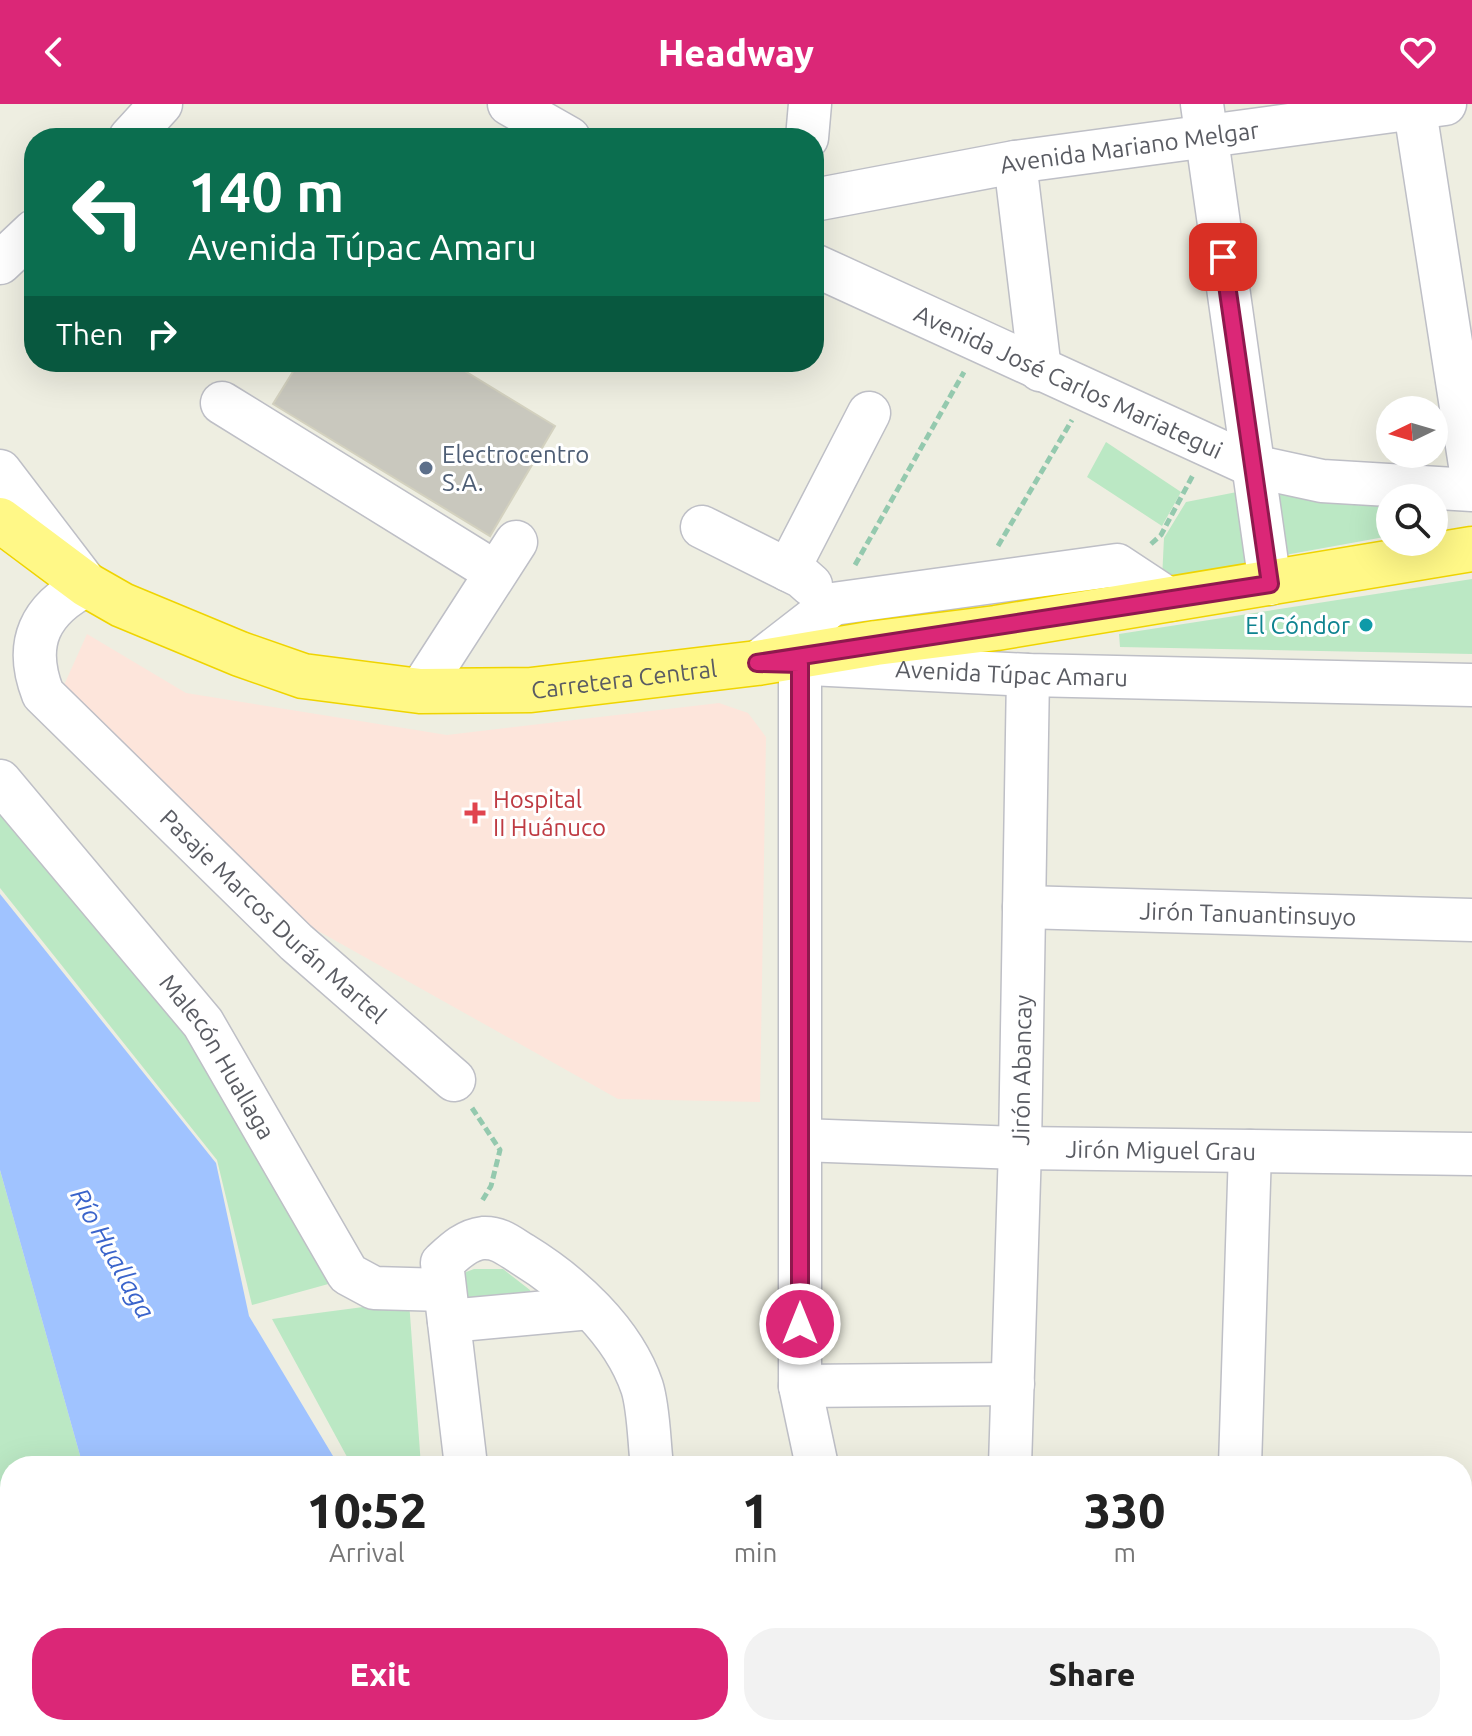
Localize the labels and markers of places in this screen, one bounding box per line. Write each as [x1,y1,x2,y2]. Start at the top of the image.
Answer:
pin [1189,223,1257,291]
place label: Electrocentro S.A. [442,441,589,496]
marker: Electrocentro S.A. [417,459,435,477]
place label: El Cóndor [1245,612,1350,639]
marker: El Cóndor [1357,616,1375,634]
place label: Hospital II Huánuco [493,786,606,841]
marker: Hospital II Huánuco [464,802,486,824]

